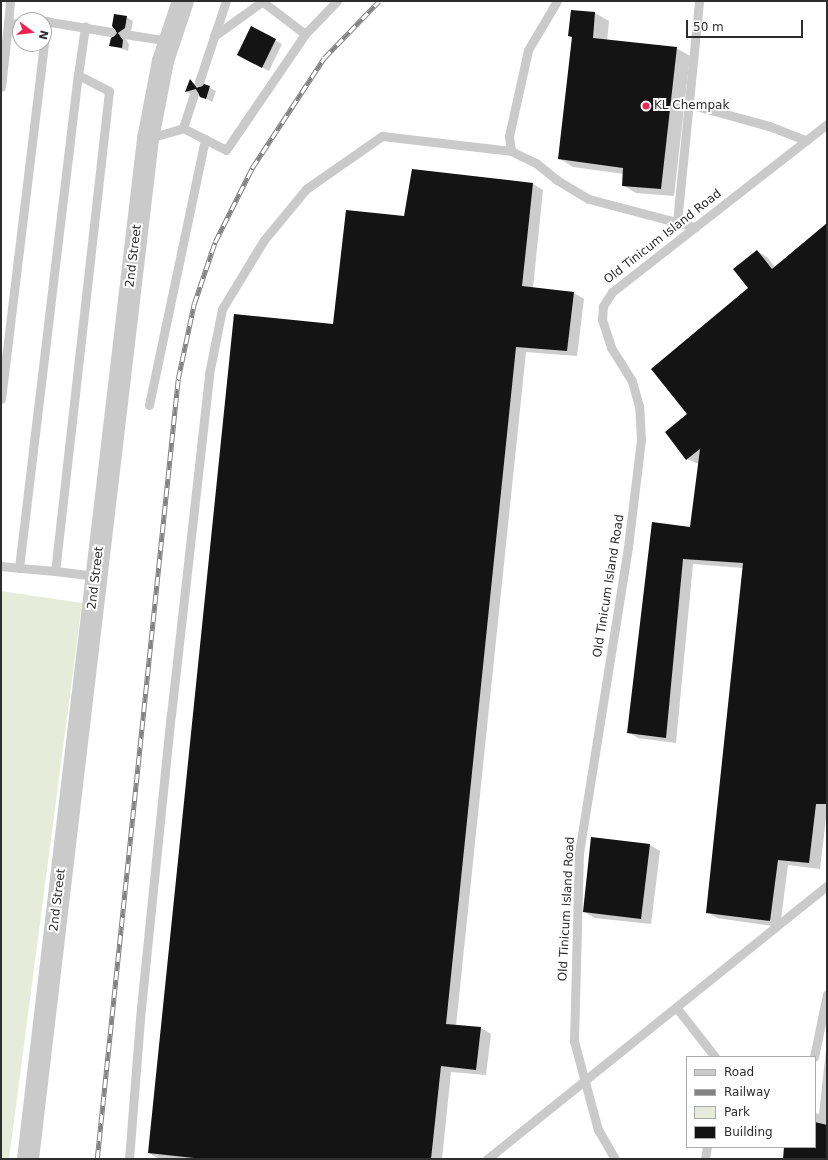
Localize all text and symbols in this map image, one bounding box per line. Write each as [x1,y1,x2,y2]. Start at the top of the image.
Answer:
north arrow [12,12,52,52]
scale bar [688,12,805,38]
text: 50 m [693,20,724,34]
text: N [36,29,51,41]
place label: KL Chempak [654,99,729,113]
marker: KL Chempak [641,101,651,111]
street label: Old Tinicum Island Road [602,187,724,287]
street label: 2nd Street [123,224,145,288]
street label: Old Tinicum Island Road [591,513,627,659]
street label: 2nd Street [85,546,107,610]
street label: Old Tinicum Island Road [556,836,578,982]
street label: 2nd Street [47,868,69,932]
legend [686,1056,816,1148]
text: Road [724,1065,754,1079]
text: Railway [724,1085,770,1099]
text: Park [724,1105,750,1119]
text: Building [724,1125,773,1139]

